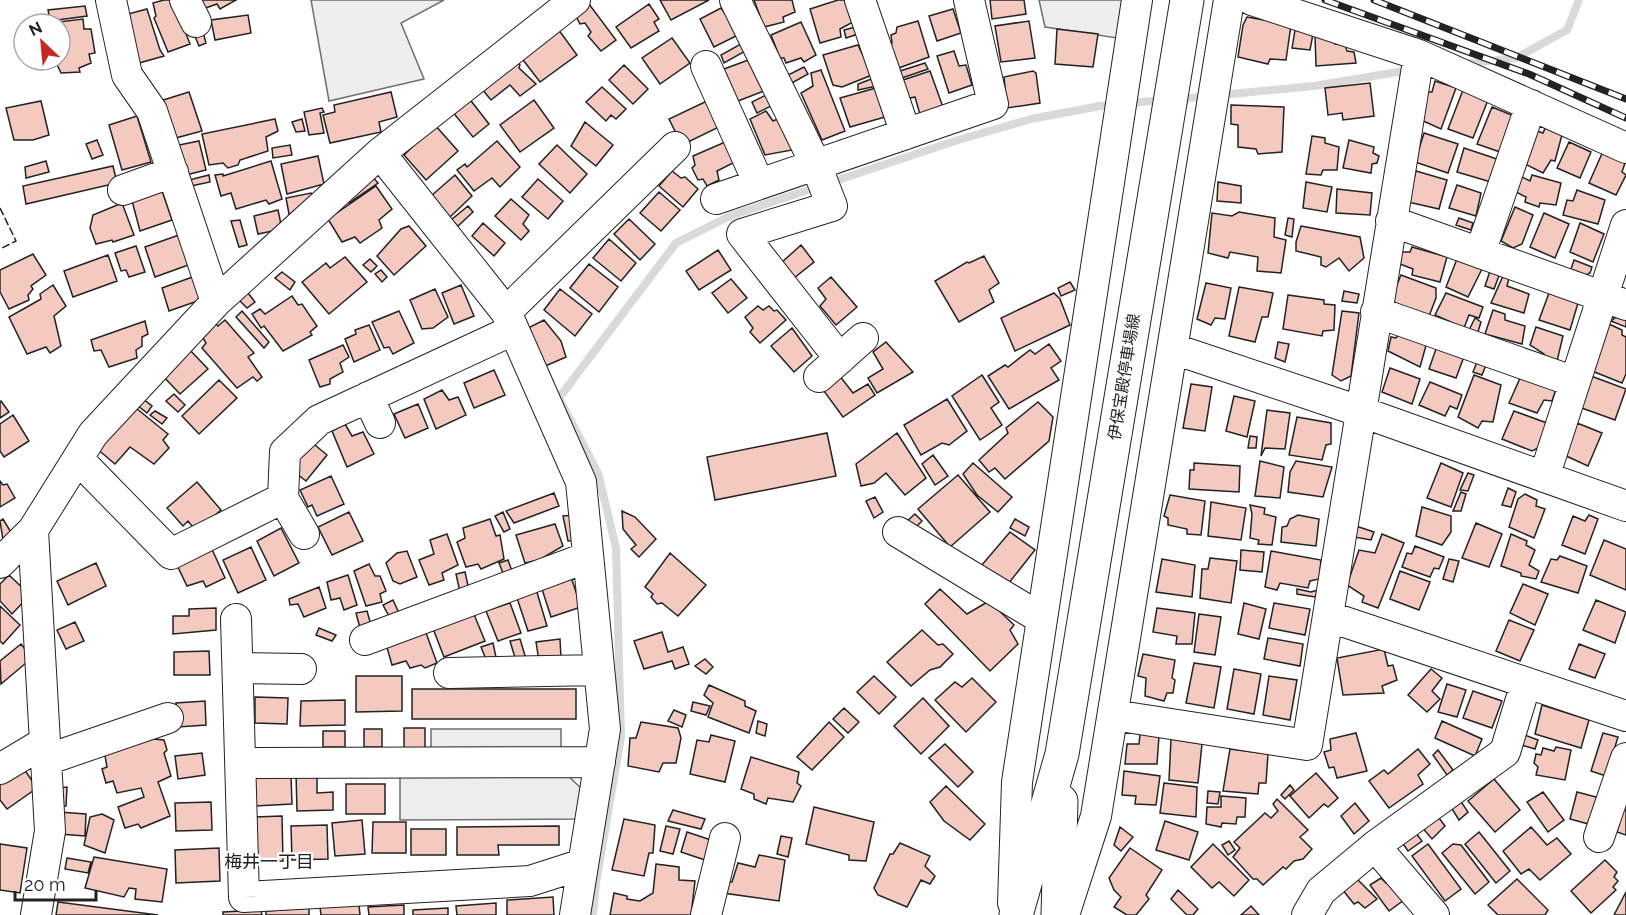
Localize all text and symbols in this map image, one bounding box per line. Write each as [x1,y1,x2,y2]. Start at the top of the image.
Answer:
north arrow [12,12,72,72]
text: N [26,18,45,40]
street label: 伊保宝殿停車場線 [1105,312,1143,442]
district label: 梅井一丁目 [224,851,314,872]
scale bar [15,864,96,902]
text: 20 m [24,874,66,895]

